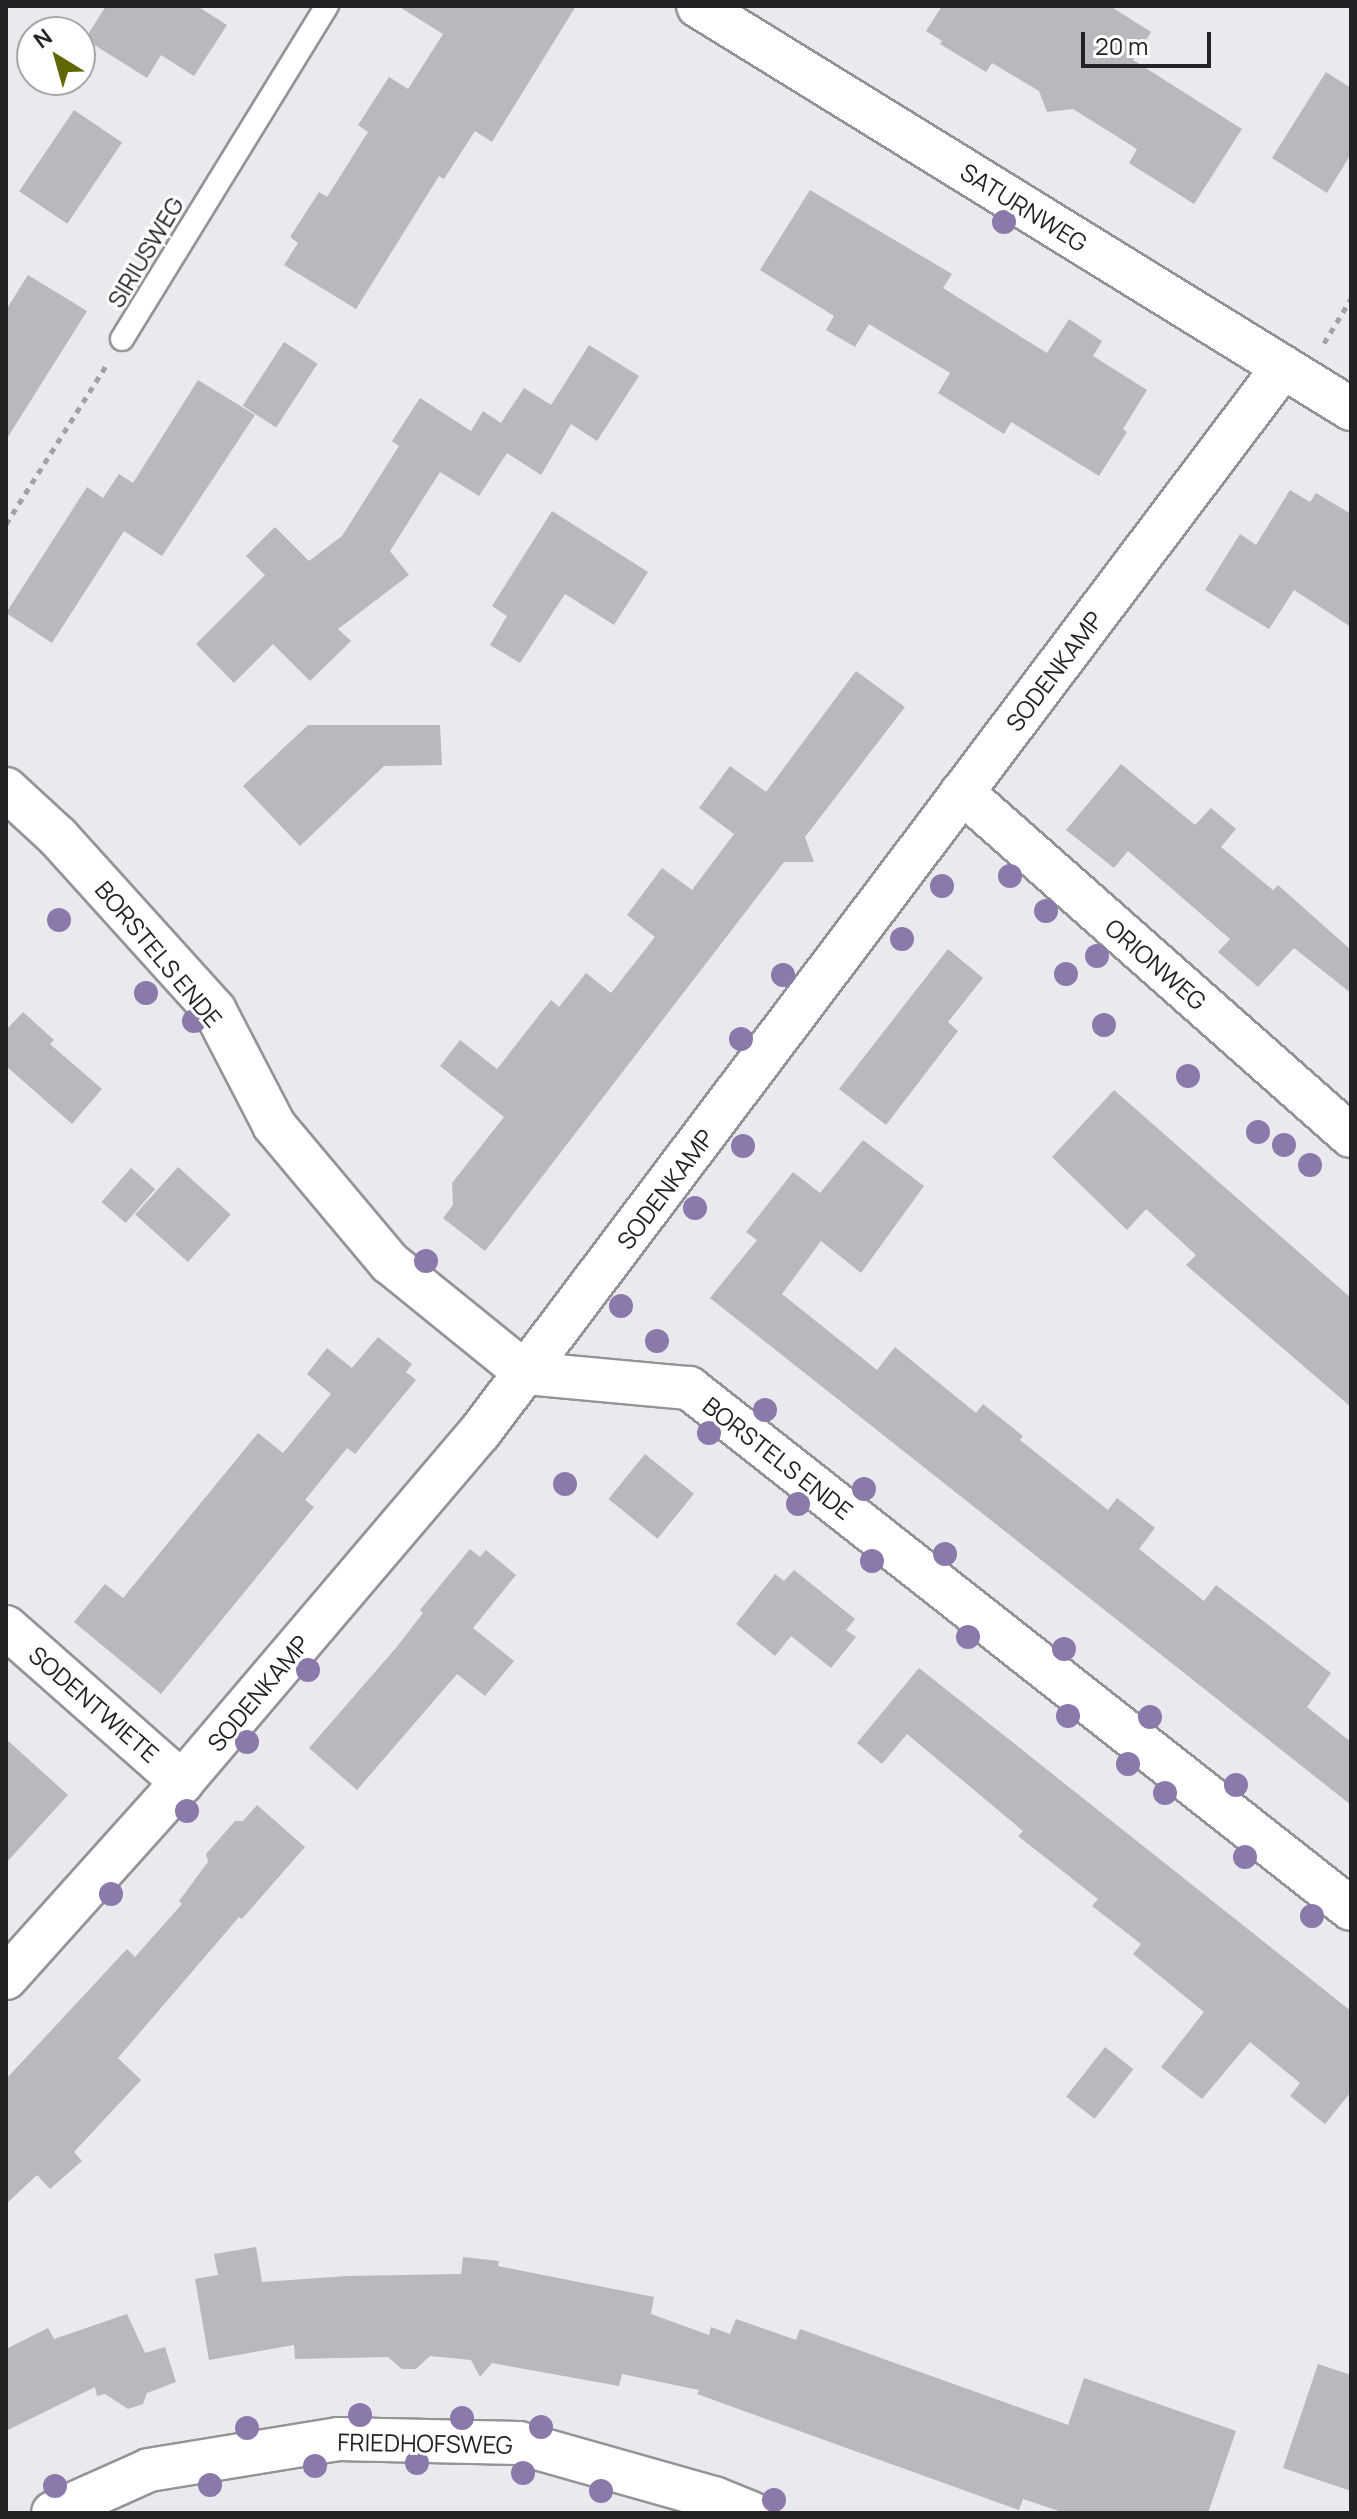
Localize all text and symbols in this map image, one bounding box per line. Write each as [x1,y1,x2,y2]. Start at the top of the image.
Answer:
north arrow [16,16,96,96]
scale bar [1085,16,1215,66]
text: N [27,22,58,55]
text: 20 m [1095,29,1148,62]
street label: SATURNWEG [955,157,1093,257]
street label: SIRIUSWEG [101,191,189,313]
street label: SODENKAMP [1000,605,1108,737]
street label: BORSTELS ENDE [90,875,228,1033]
street label: ORIONWEG [1100,912,1212,1016]
street label: SODENKAMP [611,1123,719,1255]
street label: BORSTELS ENDE [698,1391,858,1525]
street label: SODENKAMP [201,1629,315,1757]
street label: SODENTWIETE [23,1640,165,1768]
street label: FRIEDHOFSWEG [337,2427,513,2459]

